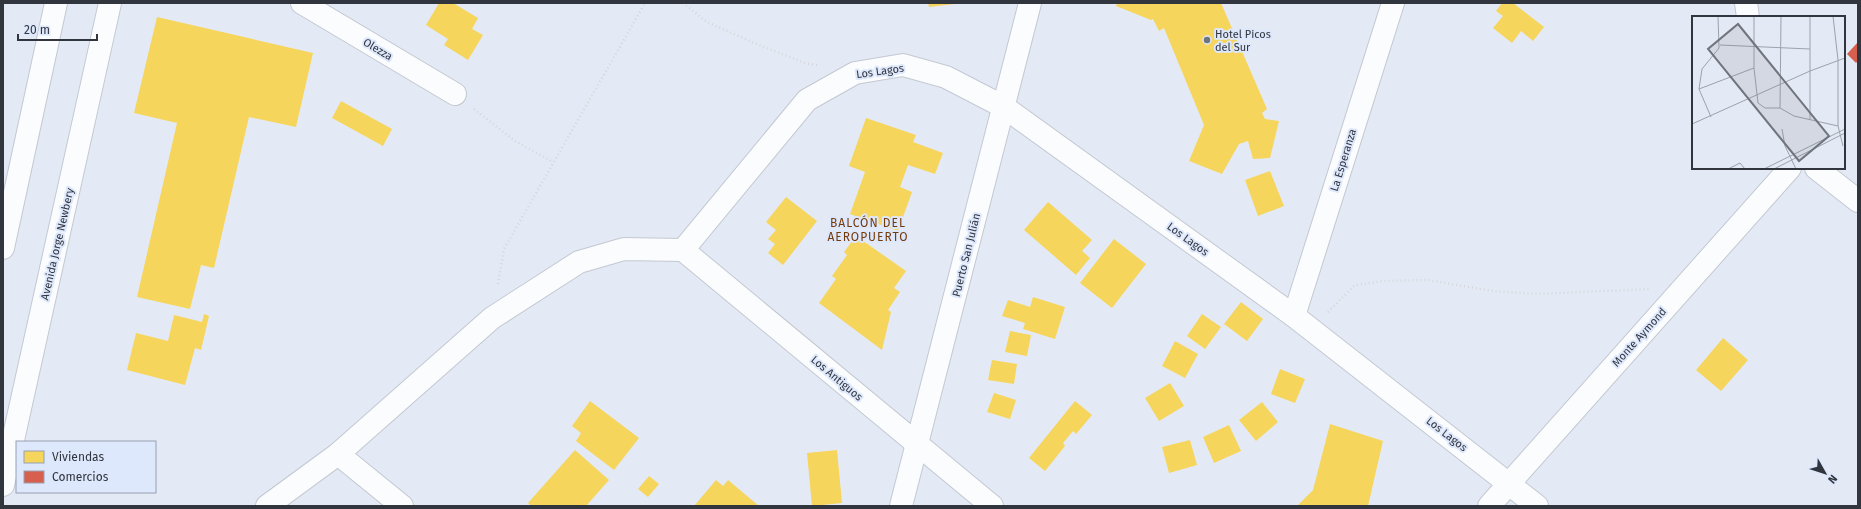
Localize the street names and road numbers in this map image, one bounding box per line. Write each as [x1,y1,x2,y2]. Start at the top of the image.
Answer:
street label: Olezza [361,36,395,63]
street label: Los Lagos [855,62,905,81]
street label: La Esperanza [1328,127,1359,193]
street label: Avenida Jorge Newbery [38,186,77,301]
street label: Puerto San Julián [950,212,983,298]
street label: Los Lagos [1164,220,1211,259]
street label: Monte Aymond [1610,305,1669,369]
street label: Los Antiguos [808,353,865,404]
street label: Los Lagos [1424,414,1470,454]

